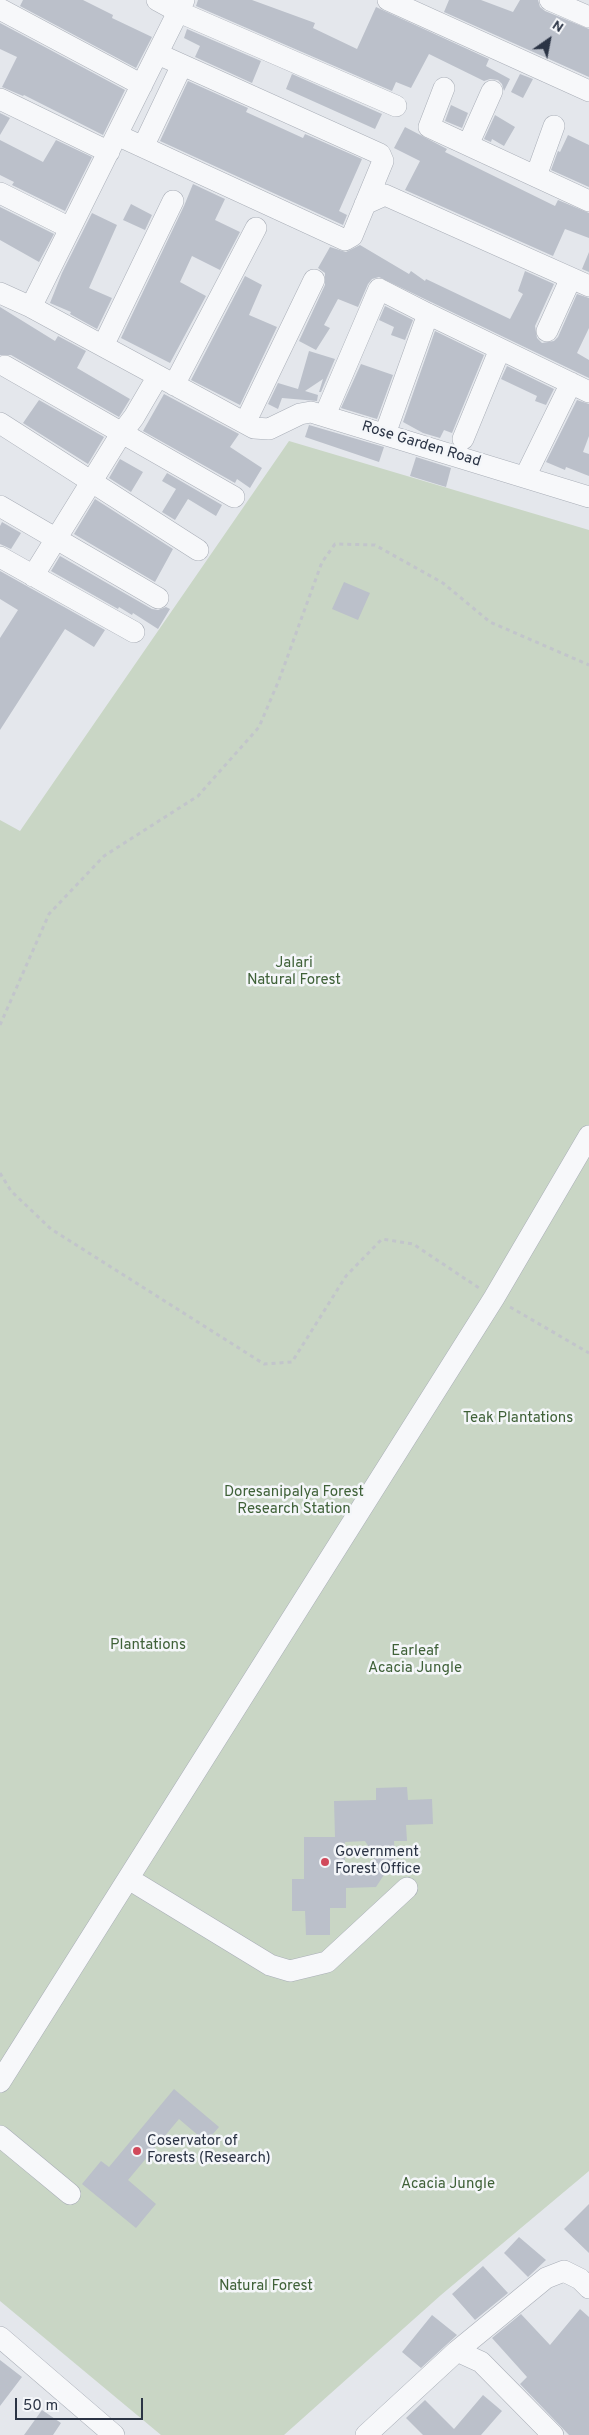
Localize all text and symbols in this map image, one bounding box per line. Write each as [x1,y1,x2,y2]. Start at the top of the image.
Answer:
north arrow [524,15,574,65]
text: N [549,17,566,37]
street label: Rose Garden Road [359,418,483,472]
park label: Jalari Natural Forest [247,955,341,990]
park label: Teak Plantations [463,1410,573,1428]
park label: Doresanipalya Forest Research Station [224,1484,364,1519]
park label: Plantations [110,1637,186,1655]
park label: Earleaf Acacia Jungle [368,1643,462,1678]
place label: Government Forest Office [335,1844,421,1879]
marker: Government Forest Office [319,1856,331,1868]
place label: Coservator of Forests (Research) [147,2133,271,2168]
marker: Coservator of Forests (Research) [131,2145,143,2157]
park label: Acacia Jungle [401,2176,495,2194]
park label: Natural Forest [219,2278,313,2296]
scale bar [18,2388,145,2420]
text: 50 m [23,2397,58,2416]

